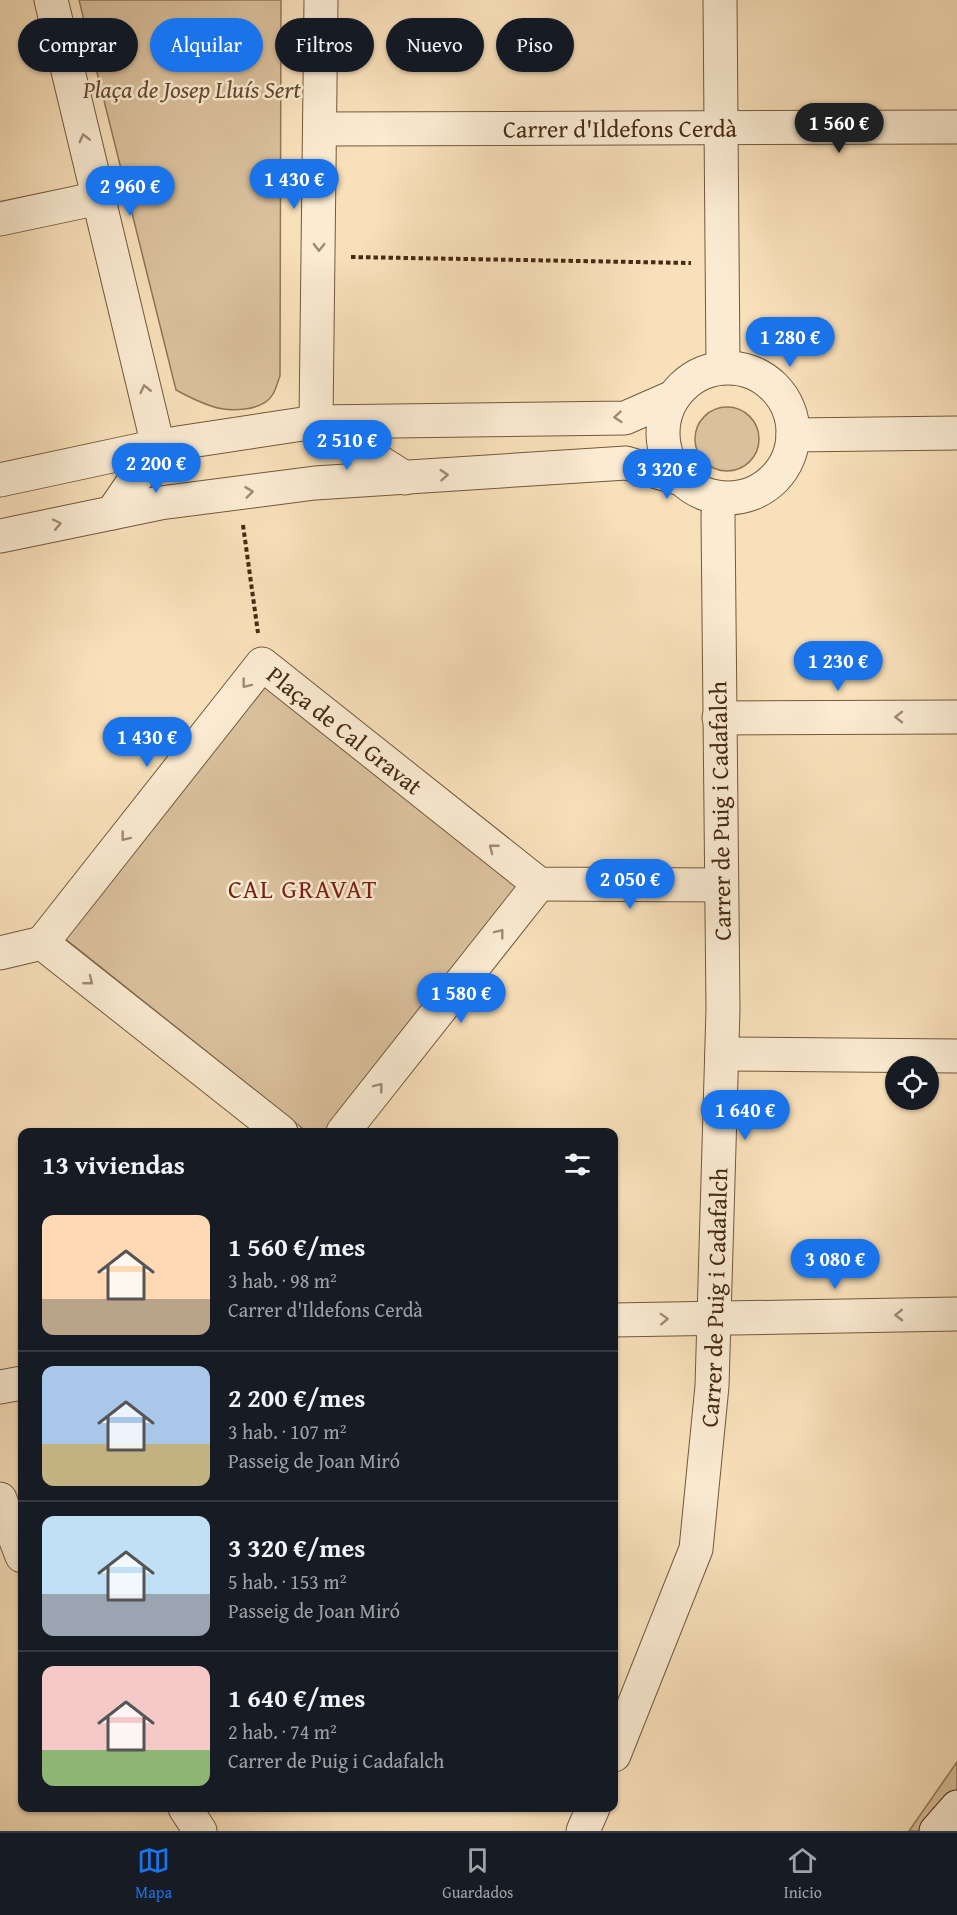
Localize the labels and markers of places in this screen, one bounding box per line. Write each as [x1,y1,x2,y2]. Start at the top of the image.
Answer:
pin: 1 560 € [784,103,894,154]
pin: 1 430 € [239,159,349,210]
pin: 2 960 € [75,166,185,217]
pin: 1 280 € [735,317,845,368]
pin: 2 510 € [292,420,402,471]
pin: 2 200 € [101,443,211,494]
pin: 3 320 € [612,449,722,500]
pin: 1 230 € [783,641,893,692]
pin: 1 430 € [92,717,202,768]
pin: 2 050 € [575,859,685,910]
pin: 1 580 € [406,973,516,1024]
pin: 1 640 € [690,1090,800,1141]
pin: 3 080 € [780,1239,890,1290]

